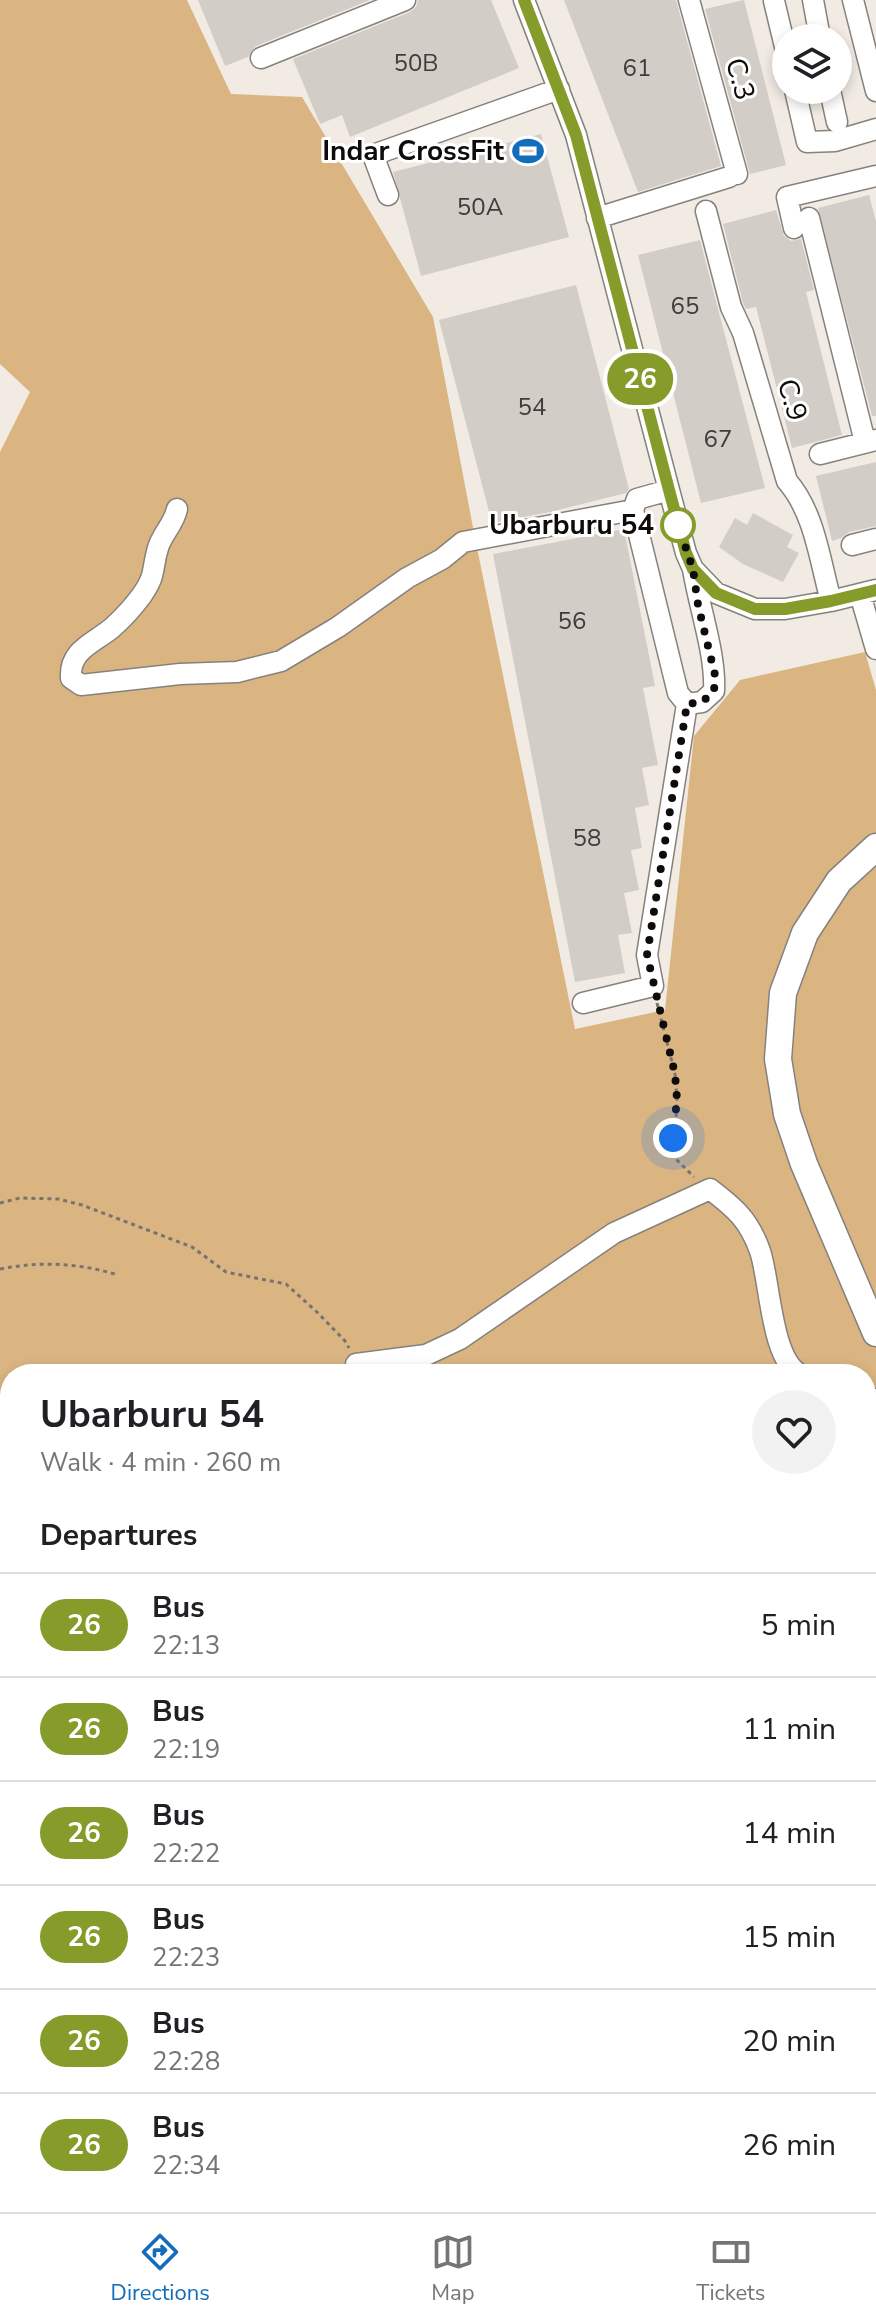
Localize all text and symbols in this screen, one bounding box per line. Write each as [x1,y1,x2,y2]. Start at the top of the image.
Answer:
map controls [772,24,852,104]
button: layers [772,24,852,104]
house number: 50B [393,47,439,79]
house number: 61 [623,52,651,84]
street label: C.3 [716,53,764,105]
place label: Indar CrossFit [322,132,504,170]
sports icon: Indar CrossFit [511,134,545,168]
house number: 50A [457,191,504,223]
house number: 65 [671,290,699,322]
line badge: 26 [604,353,676,405]
text: 26 [623,360,657,398]
street label: C.9 [768,374,816,426]
house number: 54 [518,391,546,423]
house number: 67 [704,423,732,455]
place label: Ubarburu 54 [489,506,654,544]
marker: Ubarburu 54 [661,508,695,542]
house number: 56 [558,605,586,637]
house number: 58 [573,822,601,854]
your location [653,1118,693,1158]
text: Ubarburu 54 [40,1389,264,1440]
button: heart [752,1390,836,1474]
text: Walk · 4 min · 260 m [40,1445,281,1480]
text: Departures [40,1515,197,1556]
text: Bus [152,1587,205,1628]
text: 5 min [761,1605,836,1646]
text: 26 [67,1606,101,1644]
text: 22:13 [152,1628,220,1663]
text: Bus [152,1691,205,1732]
text: 11 min [743,1709,836,1750]
text: 26 [67,1710,101,1748]
text: 22:19 [152,1732,220,1767]
text: Bus [152,1795,205,1836]
text: 14 min [743,1813,836,1854]
text: 26 [67,1814,101,1852]
text: 22:22 [152,1836,220,1871]
text: Bus [152,1899,205,1940]
text: 15 min [743,1917,836,1958]
text: 26 [67,1918,101,1956]
text: 22:23 [152,1940,220,1975]
text: Bus [152,2003,205,2044]
text: 20 min [743,2021,836,2062]
text: 26 [67,2022,101,2060]
text: 22:28 [152,2044,220,2079]
text: Bus [152,2107,205,2148]
text: 26 min [743,2125,836,2166]
text: 26 [67,2126,101,2164]
text: 22:34 [152,2148,220,2183]
tab: Directions [111,2230,210,2308]
tab: Map [431,2230,475,2308]
tab: Tickets [696,2230,765,2308]

